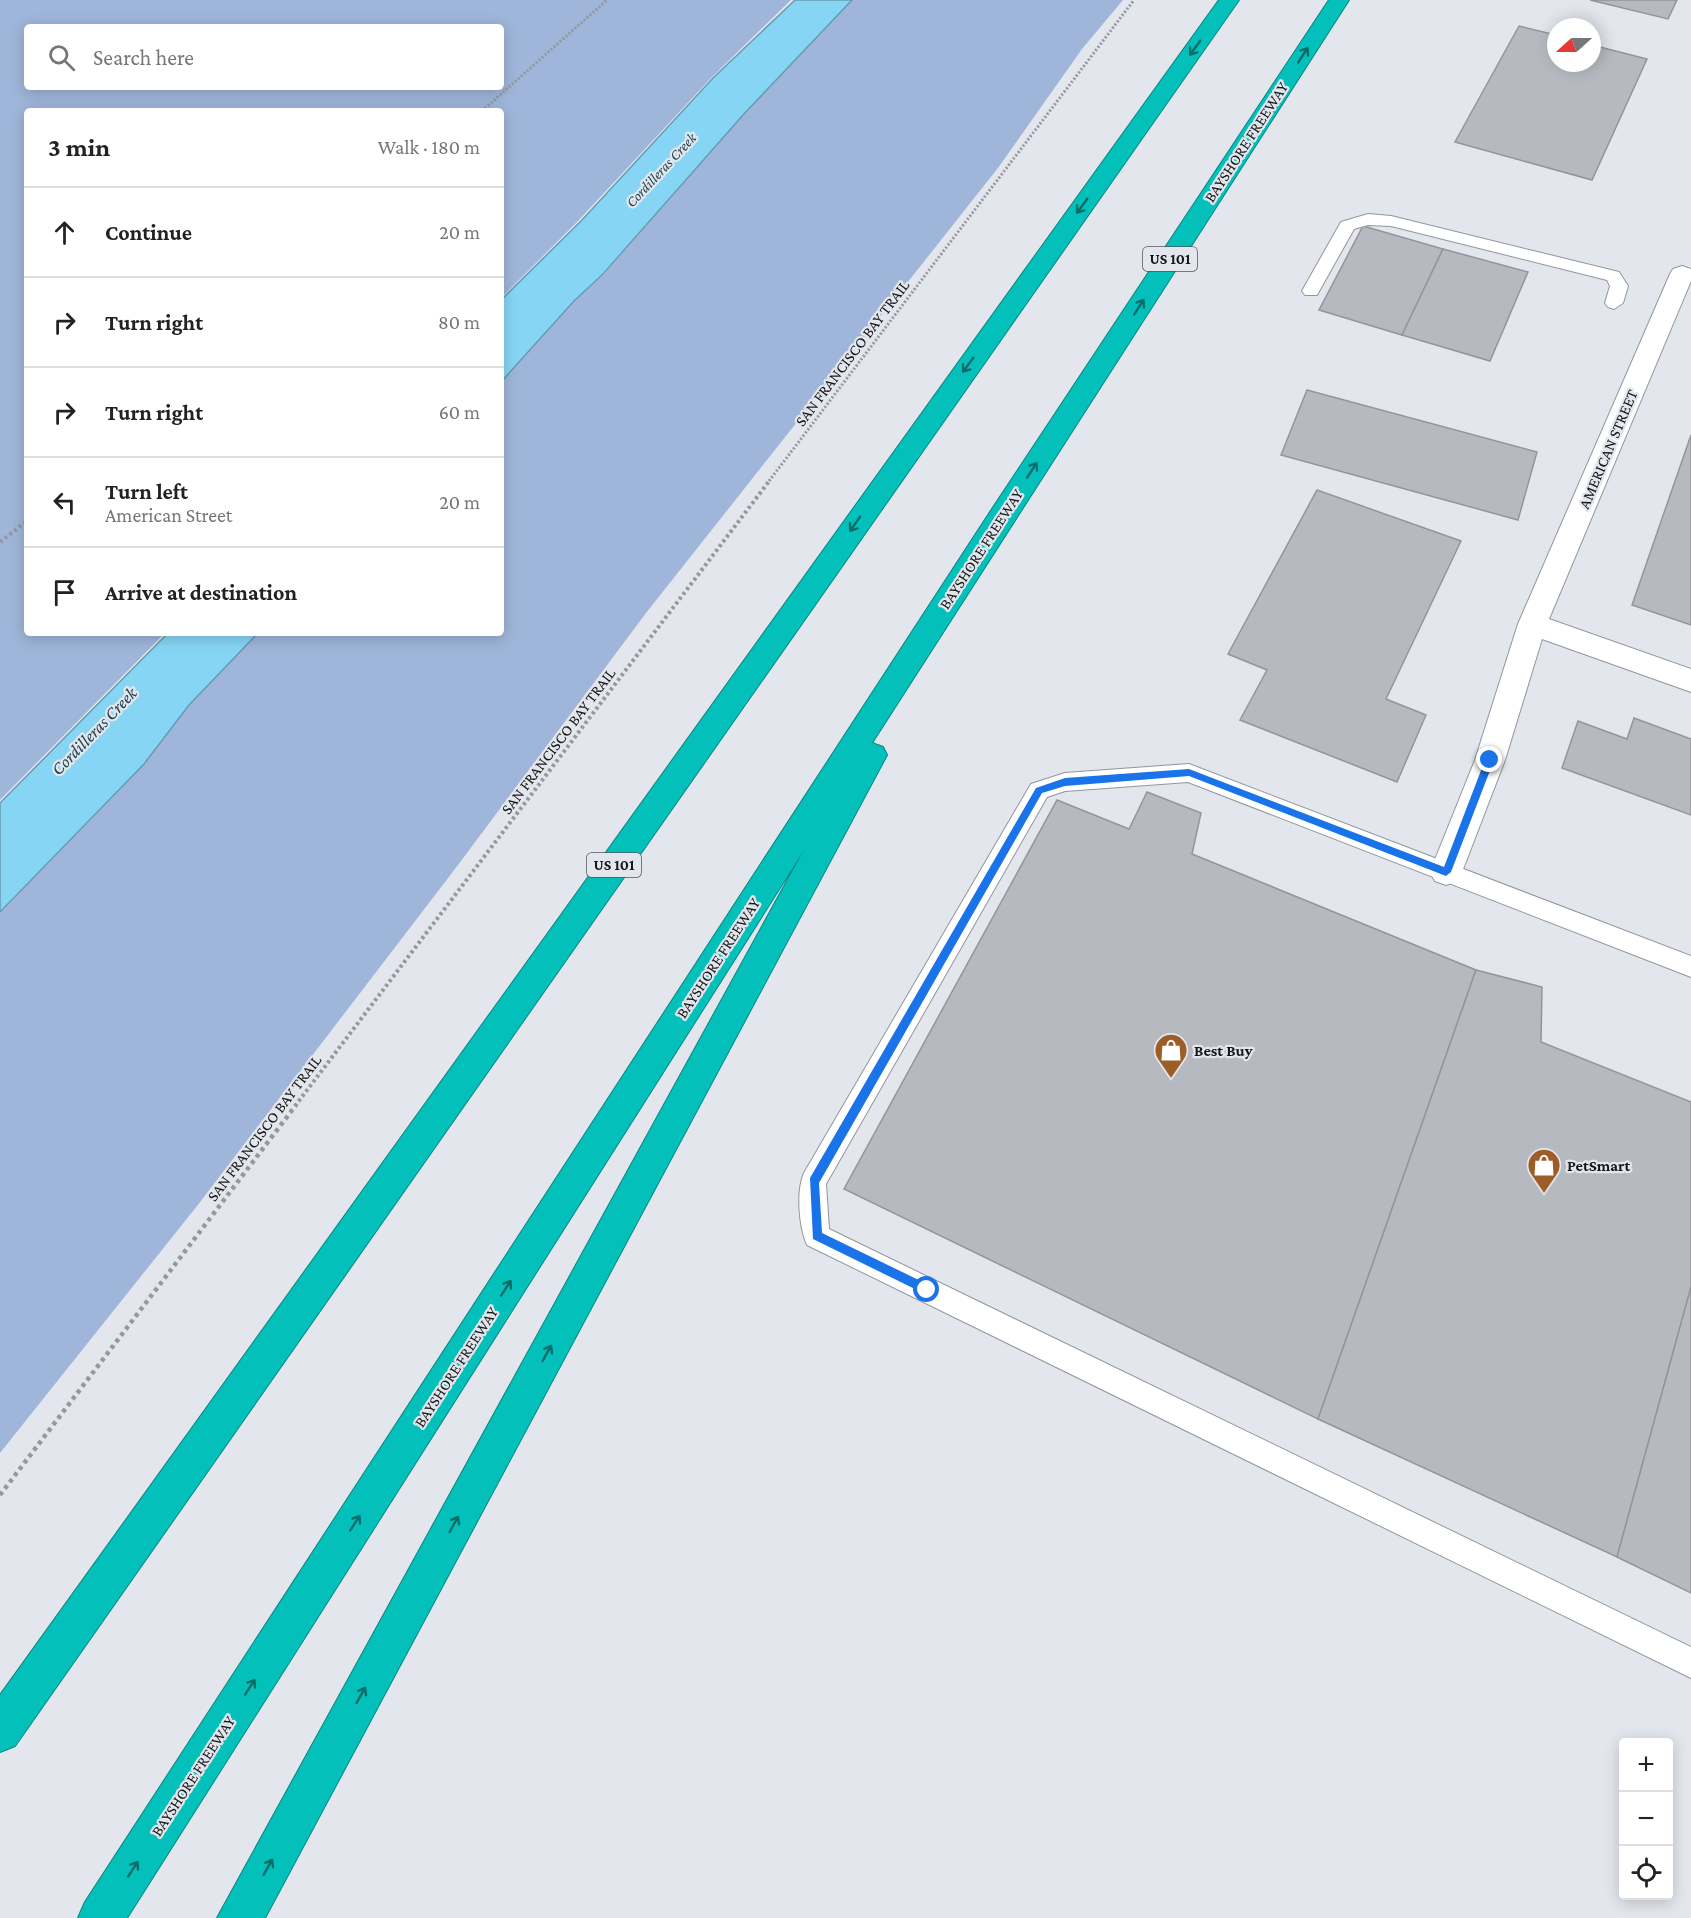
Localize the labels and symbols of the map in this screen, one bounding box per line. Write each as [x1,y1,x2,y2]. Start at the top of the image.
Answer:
north arrow [1547,18,1601,72]
one-way arrow [1189,39,1201,55]
one-way arrow [1297,48,1309,64]
street label: BAYSHORE FREEWAY [1201,78,1291,205]
water label: Cordilleras Creek [623,129,700,210]
one-way arrow [1076,198,1088,214]
road number: US 101 [1143,247,1197,271]
street label: SAN FRANCISCO BAY TRAIL [791,277,913,429]
one-way arrow [1133,299,1145,315]
one-way arrow [962,356,975,372]
street label: AMERICAN STREET [1575,387,1641,511]
one-way arrow [1026,462,1038,479]
street label: BAYSHORE FREEWAY [936,485,1026,612]
one-way arrow [849,515,861,531]
street label: SAN FRANCISCO BAY TRAIL [497,665,619,817]
water label: Cordilleras Creek [47,682,142,779]
route end [1476,746,1502,772]
road number: US 101 [587,853,641,877]
street label: BAYSHORE FREEWAY [673,894,763,1021]
shop icon: Best Buy [1153,1032,1189,1079]
place label: Best Buy [1194,1042,1253,1059]
street label: SAN FRANCISCO BAY TRAIL [203,1052,325,1204]
shop icon: PetSmart [1526,1147,1562,1194]
place label: PetSmart [1567,1157,1631,1174]
route start [913,1276,939,1302]
one-way arrow [500,1280,512,1297]
street label: BAYSHORE FREEWAY [411,1303,501,1430]
one-way arrow [542,1344,553,1362]
one-way arrow [349,1515,361,1532]
one-way arrow [448,1516,460,1533]
one-way arrow [244,1679,256,1696]
one-way arrow [356,1687,367,1705]
street label: BAYSHORE FREEWAY [148,1712,238,1839]
one-way arrow [263,1858,274,1876]
one-way arrow [127,1861,139,1878]

